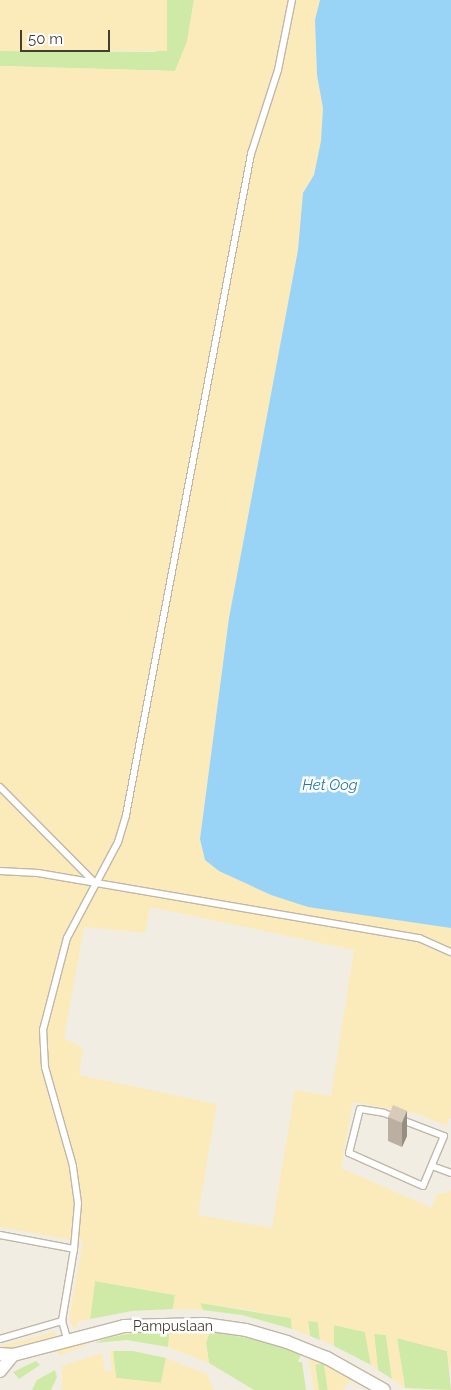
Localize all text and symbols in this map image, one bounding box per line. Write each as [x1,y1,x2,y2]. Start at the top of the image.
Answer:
scale bar [22,20,112,52]
text: 50 m [28,30,63,48]
water label: Het Oog [302,777,358,795]
street label: Pampuslaan [133,1318,213,1334]

